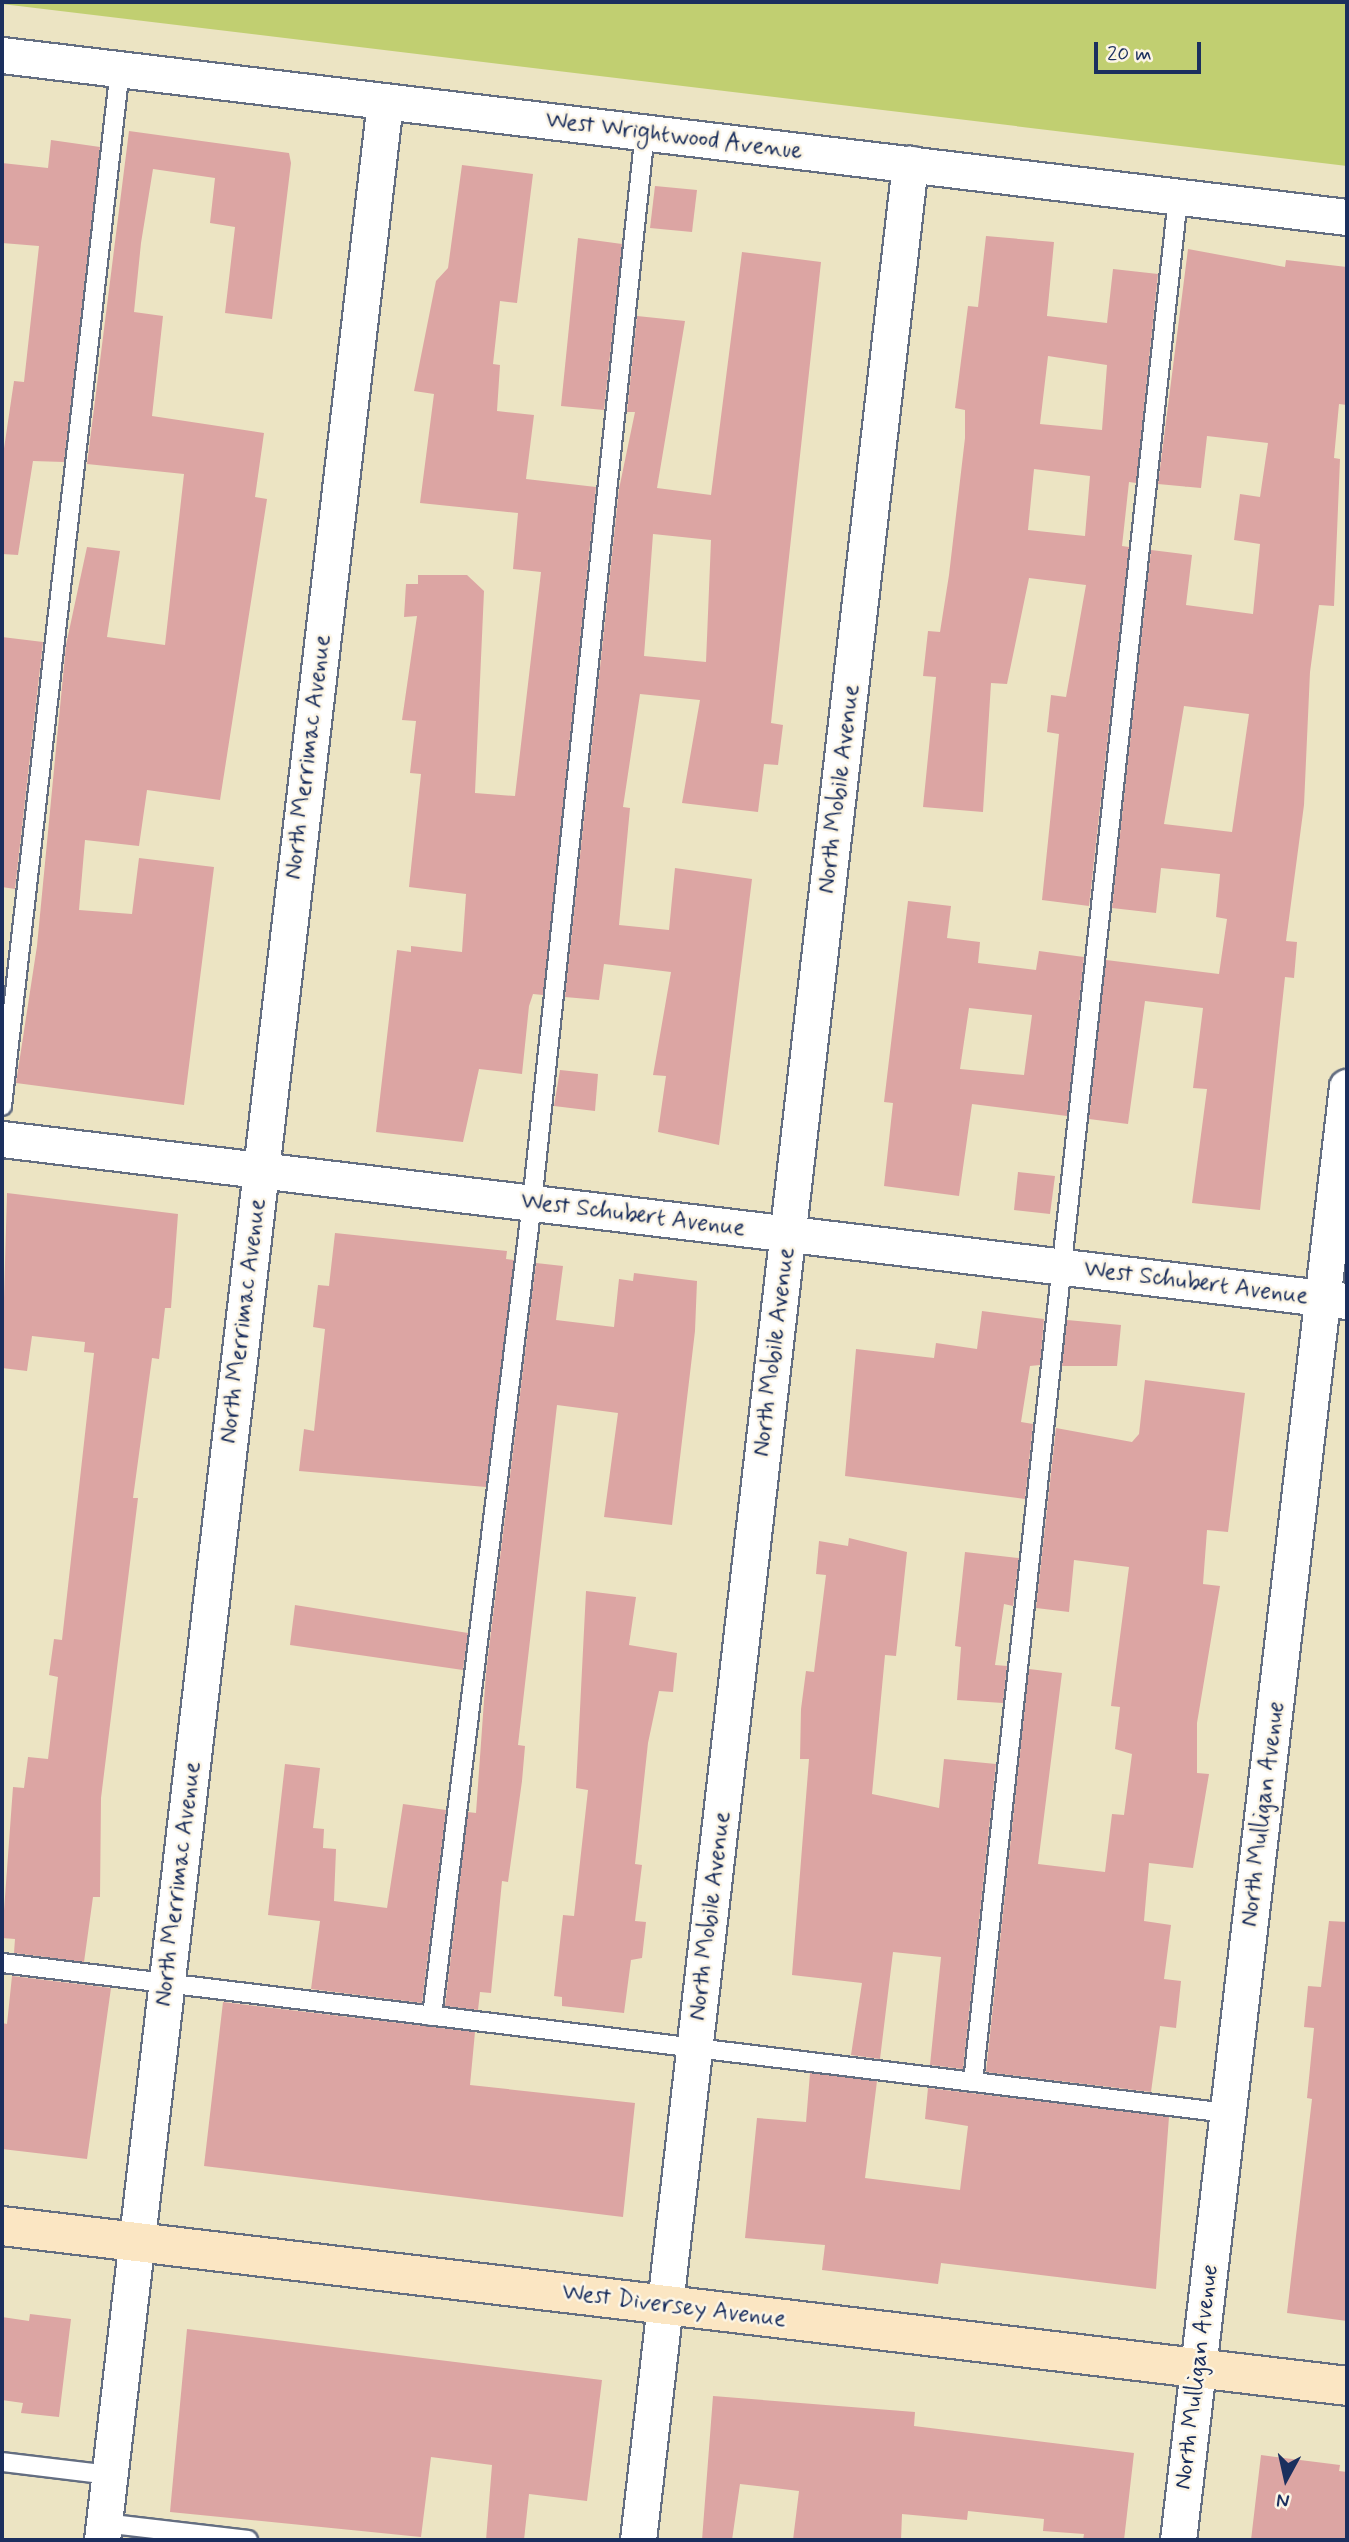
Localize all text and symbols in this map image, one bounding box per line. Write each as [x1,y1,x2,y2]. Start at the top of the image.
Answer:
scale bar [1097,28,1204,72]
text: 20 m [1107,40,1152,68]
street label: West Wrightwood Avenue [545,106,803,166]
street label: North Merrimac Avenue [279,632,337,882]
street label: North Mobile Avenue [812,683,866,895]
street label: West Schubert Avenue [518,1187,748,1243]
street label: North Merrimac Avenue [214,1196,272,1446]
street label: North Mobile Avenue [747,1246,801,1458]
street label: West Schubert Avenue [1081,1255,1311,1311]
street label: North Mulligan Avenue [1235,1697,1291,1931]
street label: North Merrimac Avenue [149,1759,207,2009]
street label: North Mobile Avenue [683,1810,737,2022]
street label: North Mulligan Avenue [1169,2260,1225,2494]
street label: West Diversey Avenue [560,2278,788,2334]
north arrow [1251,2444,1321,2514]
text: N [1275,2487,1291,2514]

